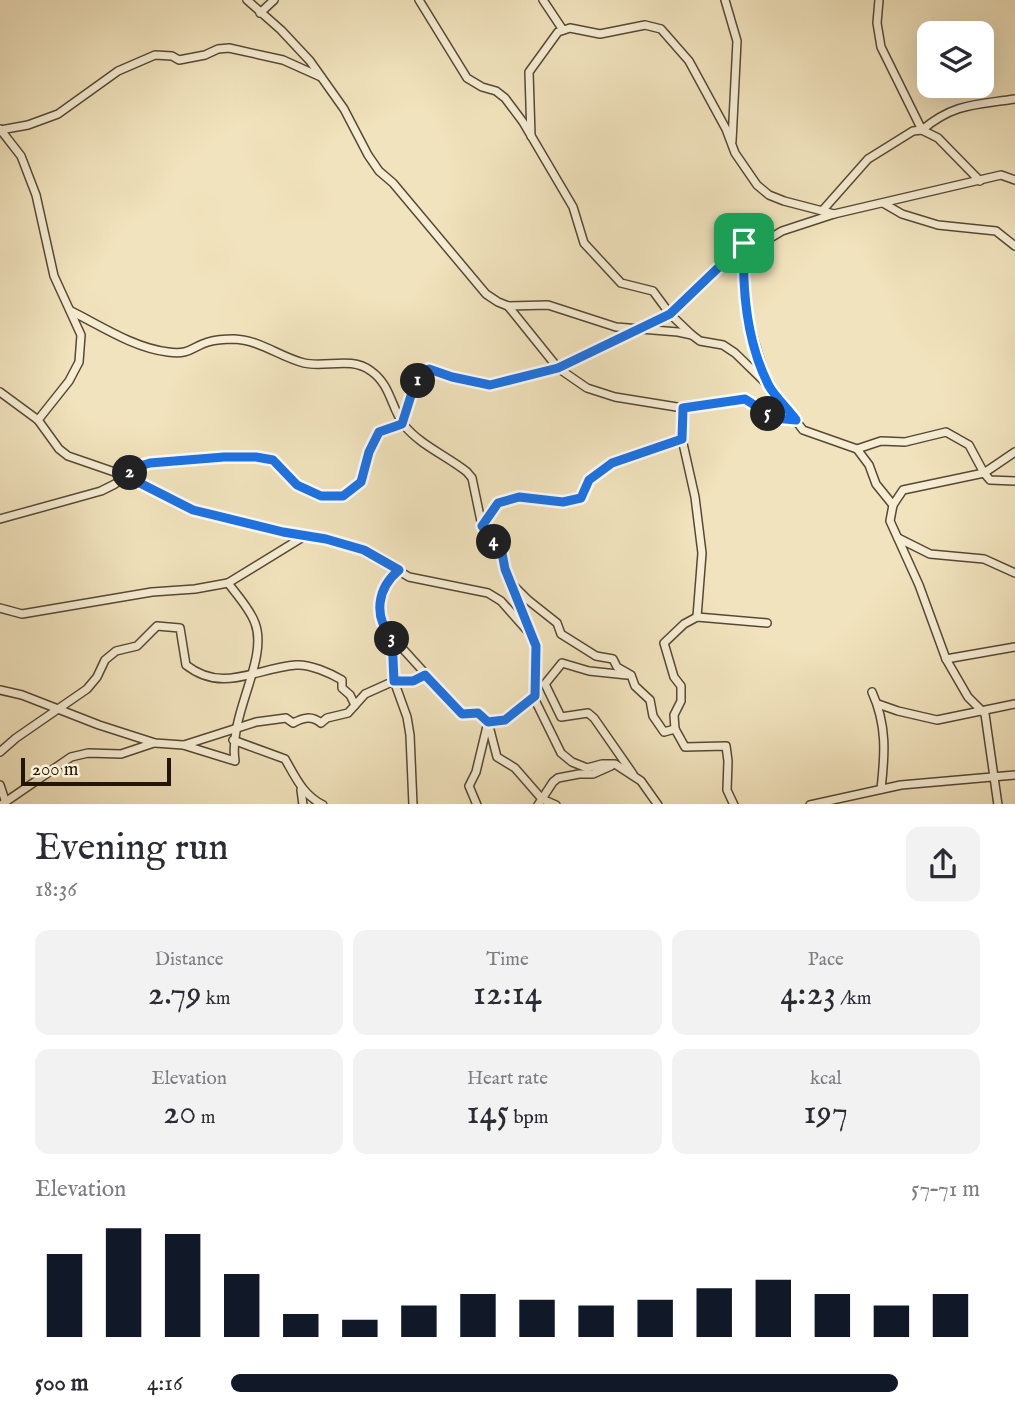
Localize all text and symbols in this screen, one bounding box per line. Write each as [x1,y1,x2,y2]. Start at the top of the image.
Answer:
map controls [917,21,994,98]
button: layers [917,21,994,98]
pin [714,213,774,273]
icon: arrive [725,224,763,262]
pin: 1 [400,364,436,398]
text: 1 [414,368,421,392]
pin: 5 [750,396,786,432]
text: 5 [764,401,771,425]
pin: 2 [113,456,148,490]
text: 2 [125,460,134,484]
pin: 4 [476,524,512,560]
text: 4 [489,529,498,553]
pin: 3 [374,622,410,656]
text: 3 [388,626,395,650]
scale bar [21,755,172,787]
text: 200 m [32,758,78,782]
text: Evening run [35,825,229,873]
button: share [906,827,980,901]
text: 18:36 [35,875,77,904]
text: Distance [155,948,224,972]
text: Time [486,948,529,972]
text: Pace [808,948,844,972]
text: 2.79 [148,972,202,1017]
text: 12:14 [473,972,542,1017]
text: 4:23 [780,972,836,1017]
text: km [202,987,231,1011]
text: /km [836,987,872,1011]
text: Elevation [151,1067,227,1091]
text: Heart rate [467,1067,548,1091]
text: kcal [810,1067,842,1091]
text: 20 [163,1091,197,1136]
text: 145 [467,1091,509,1136]
text: 197 [803,1091,848,1136]
text: m [197,1106,215,1130]
text: bpm [509,1106,548,1130]
text: Elevation [35,1175,126,1204]
text: 57–71 m [911,1175,980,1204]
text: 500 m [35,1369,89,1398]
text: 4:16 [147,1369,183,1398]

